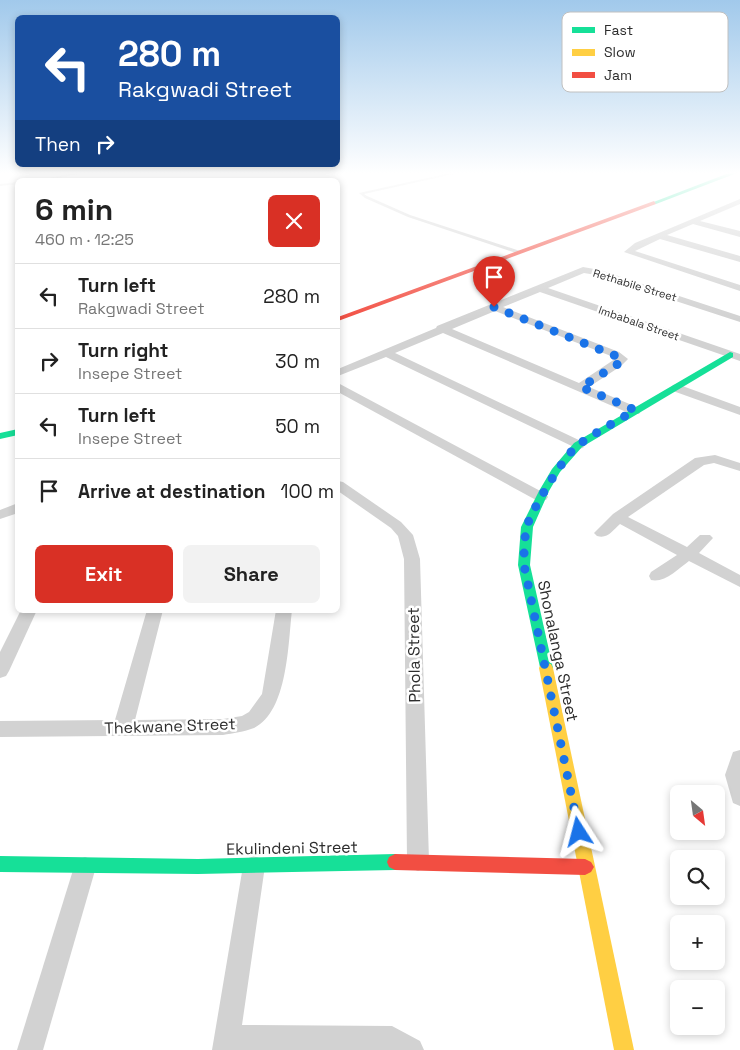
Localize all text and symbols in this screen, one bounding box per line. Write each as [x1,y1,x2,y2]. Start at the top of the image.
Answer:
legend [562,12,728,92]
text: Fast [604,21,633,39]
text: 280 m [118,32,221,76]
icon: left [35,35,100,100]
text: Slow [604,43,636,61]
text: Jam [604,66,632,84]
text: Rakgwadi Street [118,75,292,103]
icon: right [91,130,119,158]
text: Then [35,132,81,157]
text: 6 min [35,190,113,229]
button: close [268,195,320,247]
text: 460 m · 12:25 [35,229,134,250]
pin [473,256,515,307]
icon: arrive [480,263,508,291]
street label: Rethabile Street [591,266,679,304]
text: Turn left [78,273,156,298]
icon: left [35,282,63,310]
text: 280 m [263,284,320,309]
text: Rakgwadi Street [78,298,205,319]
street label: Imbabala Street [597,303,681,343]
text: Turn right [78,338,168,363]
icon: right [35,347,63,375]
text: 30 m [275,349,320,374]
text: Insepe Street [78,363,182,384]
text: Turn left [78,403,156,428]
icon: left [35,412,63,440]
text: 50 m [275,414,320,439]
text: Insepe Street [78,428,182,449]
icon: arrive [35,477,63,505]
text: Arrive at destination [78,479,266,504]
text: 100 m [281,479,334,504]
button: Exit [35,545,173,603]
button: Share [183,545,320,603]
street label: Shonalanga Street [533,578,583,724]
street label: Phola Street [403,607,425,703]
street label: Thekwane Street [104,713,236,739]
north arrow [670,785,725,840]
map controls [670,785,725,1035]
position arrow [552,805,604,857]
street label: Ekulindeni Street [226,836,358,860]
button: search [670,850,725,905]
button: + [670,915,725,970]
button: − [670,980,725,1035]

